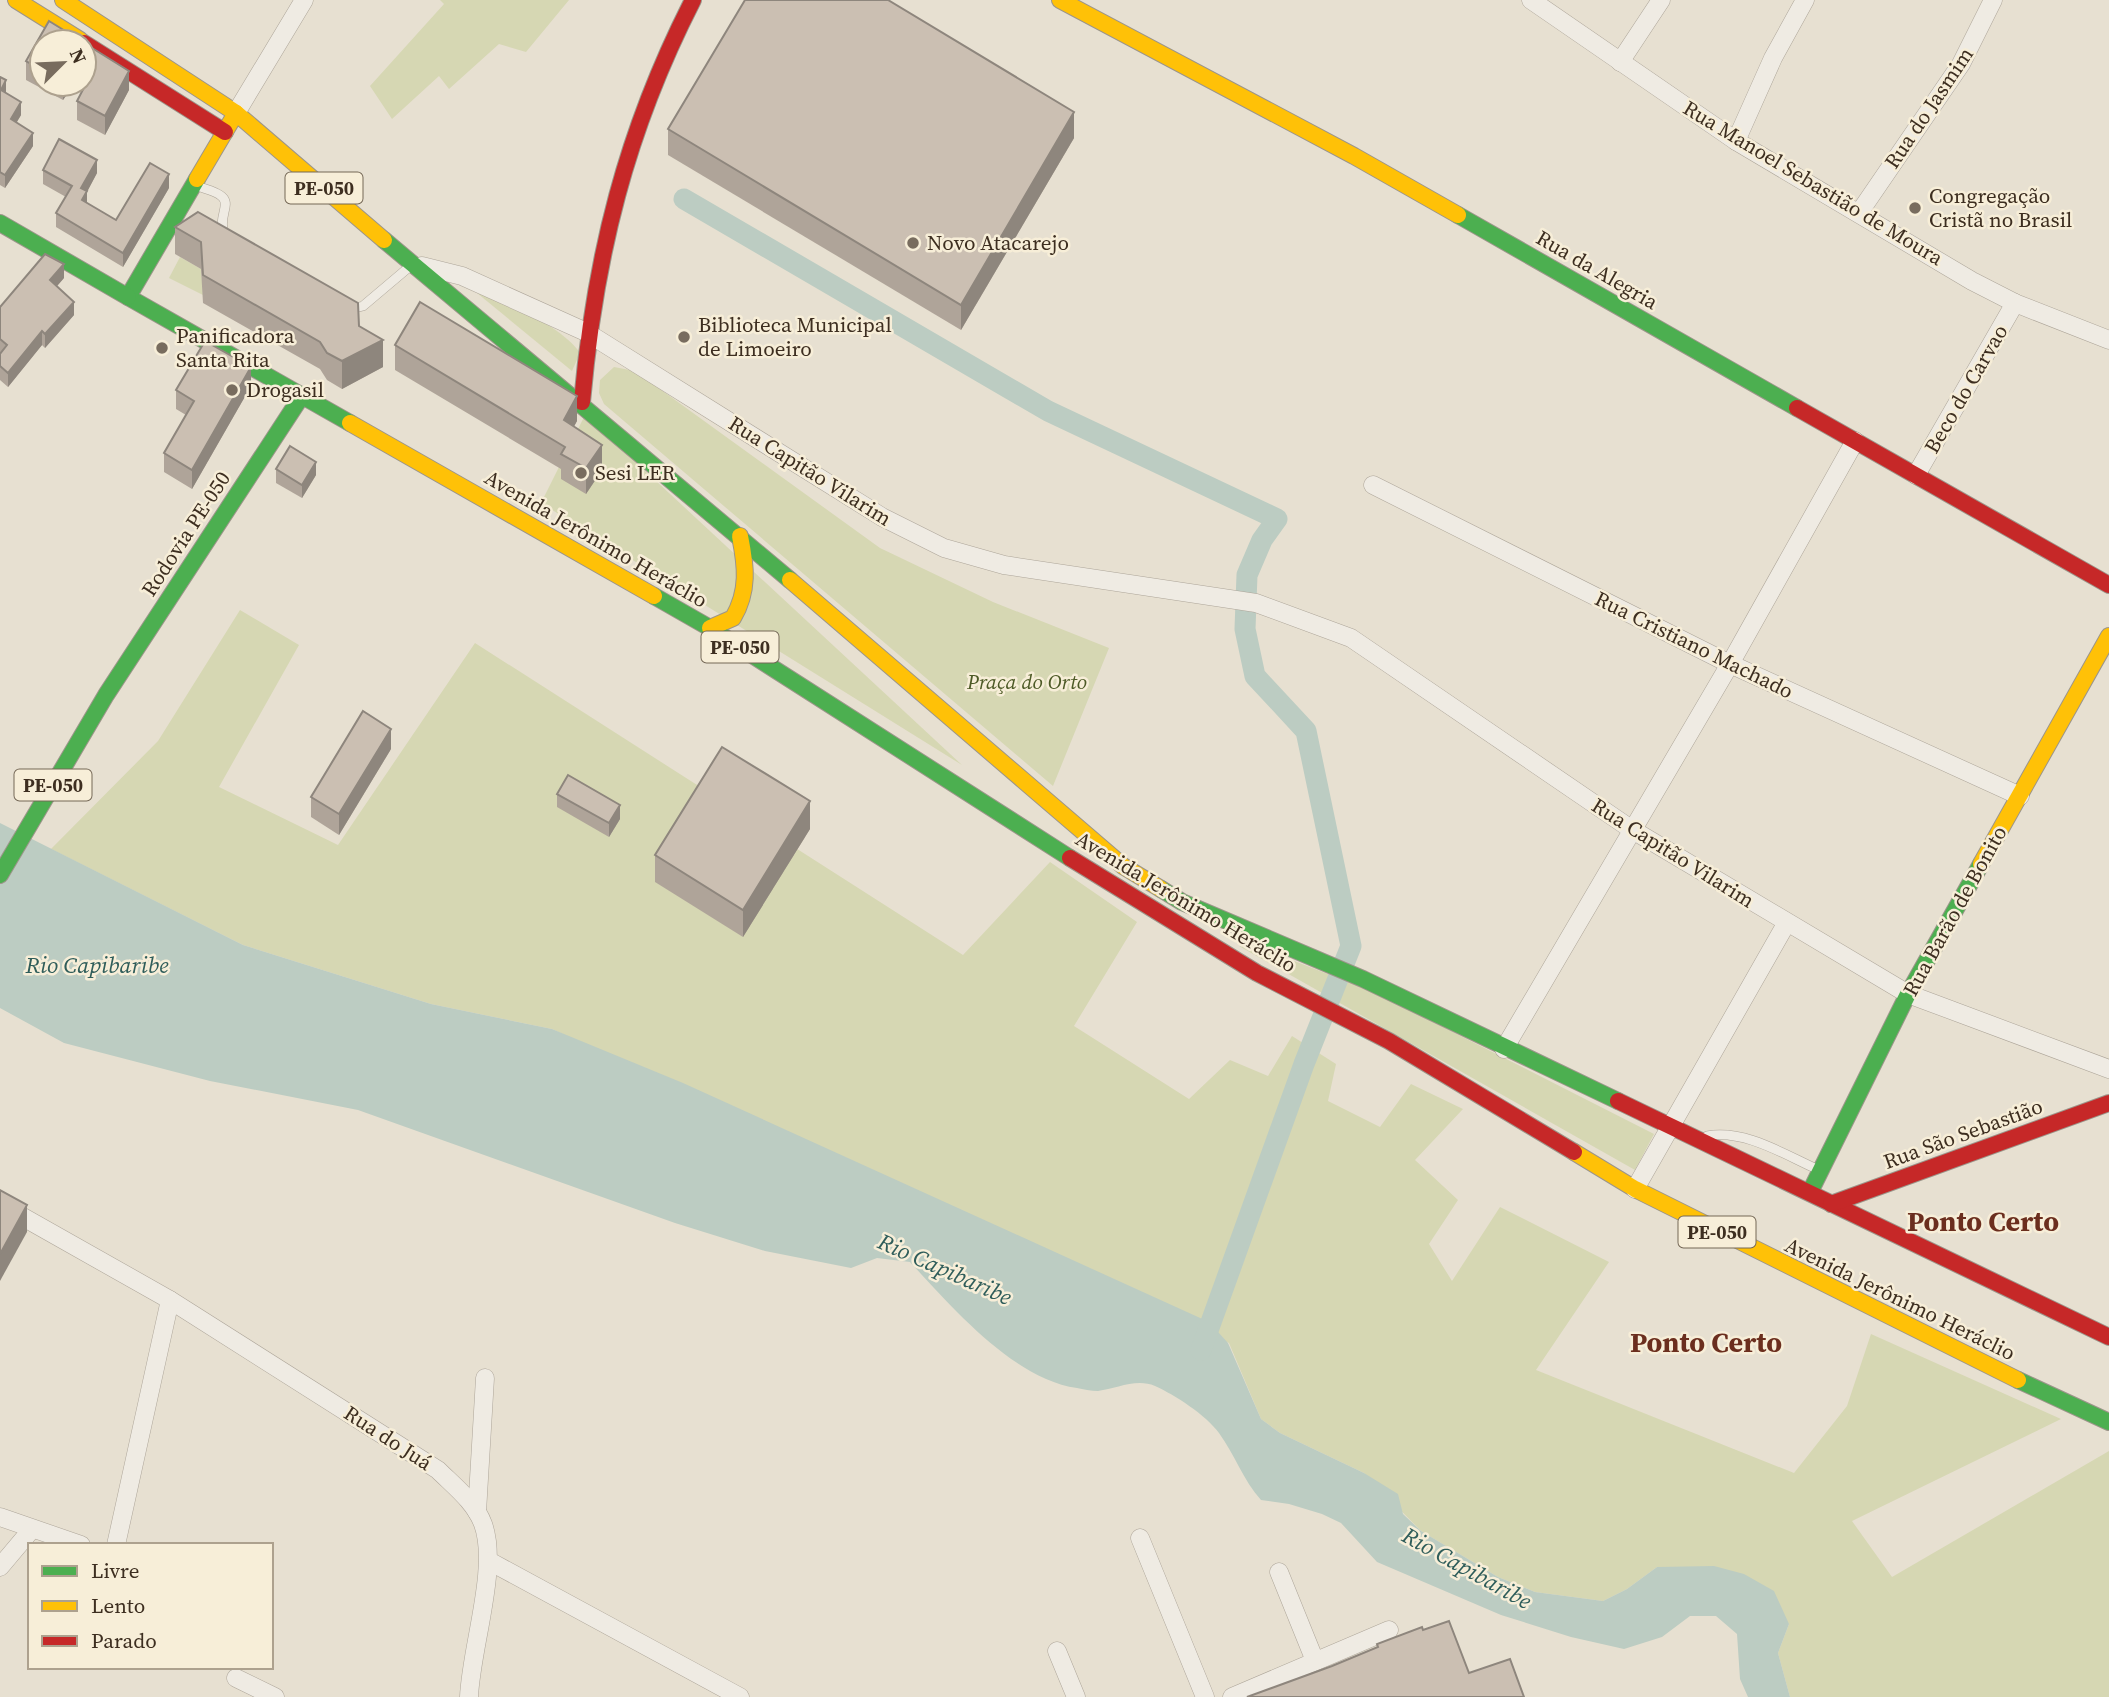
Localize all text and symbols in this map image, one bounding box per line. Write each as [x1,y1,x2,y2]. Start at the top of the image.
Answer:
north arrow [28,28,98,98]
street label: Rua do Jasmim [1877,41,1980,174]
text: N [64,44,93,68]
street label: Rua Manoel Sebastião de Moura [1678,93,1949,272]
road number: PE-050 [286,172,362,204]
place label: Congregação Cristã no Brasil [1929,181,2072,234]
marker: Congregação Cristã no Brasil [1907,200,1923,216]
street label: Rua da Alegria [1531,223,1664,316]
place label: Novo Atacarejo [927,228,1069,257]
marker: Novo Atacarejo [905,235,921,251]
place label: Biblioteca Municipal de Limoeiro [698,310,892,363]
street label: Beco do Carvao [1917,319,2014,459]
place label: Panificadora Santa Rita [176,321,295,374]
marker: Biblioteca Municipal de Limoeiro [676,329,692,345]
marker: Panificadora Santa Rita [154,340,170,356]
place label: Drogasil [246,375,324,404]
marker: Drogasil [224,382,240,398]
street label: Rua Capitão Vilarim [723,409,897,532]
place label: Sesi LER [595,458,676,487]
street label: Avenida Jerônimo Heráclio [480,463,713,614]
marker: Sesi LER [573,465,589,481]
street label: Rodovia PE-050 [134,466,237,602]
street label: Rua Cristiano Machado [1590,584,1798,705]
road number: PE-050 [702,632,778,662]
park label: Praça do Orto [966,667,1087,696]
road number: PE-050 [14,770,92,800]
street label: Rua Capitão Vilarim [1586,791,1760,914]
street label: Rua Barão de Bonito [1896,820,2013,1001]
street label: Avenida Jerônimo Heráclio [1070,824,1302,979]
water label: Rio Capibaribe [24,949,169,981]
street label: Rua São Sebastião [1879,1091,2047,1176]
district label: Ponto Certo [1907,1202,2059,1240]
road number: PE-050 [1678,1216,1756,1248]
water label: Rio Capibaribe [872,1225,1018,1313]
street label: Avenida Jerônimo Heráclio [1780,1230,2020,1367]
district label: Ponto Certo [1630,1323,1782,1361]
street label: Rua do Juá [339,1398,438,1477]
water label: Rio Capibaribe [1396,1519,1538,1617]
legend [28,1543,273,1669]
text: Livre [91,1556,139,1585]
text: Lento [91,1591,145,1620]
text: Parado [91,1626,157,1655]

